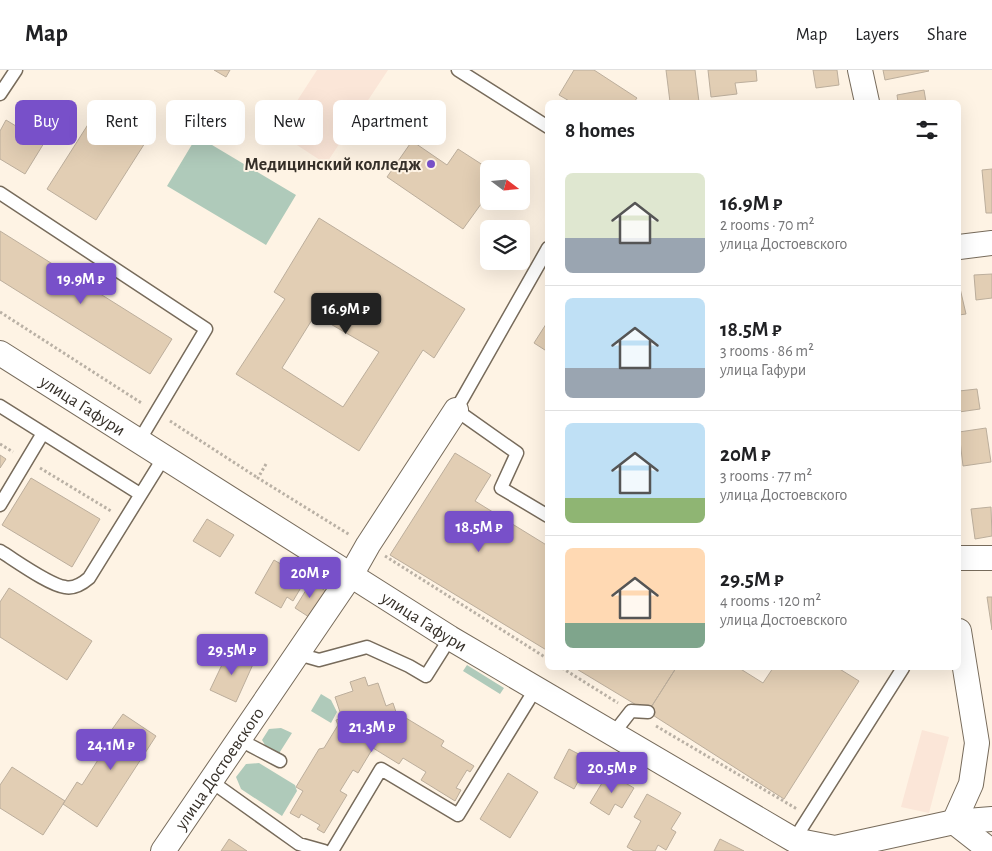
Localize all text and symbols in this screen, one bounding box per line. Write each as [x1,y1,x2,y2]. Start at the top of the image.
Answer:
text: Map [25,22,68,46]
text: Map [796,26,827,44]
text: Layers [855,26,899,44]
text: Share [927,26,967,44]
chip: Buy [15,100,77,145]
chip: Rent [87,100,156,145]
chip: Filters [166,100,245,145]
chip: New [255,100,323,145]
chip: Apartment [333,100,446,145]
icon: filters [913,116,941,144]
text: 8 homes [565,120,635,141]
place label: Медицинский колледж [244,156,421,174]
marker: Медицинский колледж [425,158,437,170]
north arrow [480,160,530,210]
map controls [480,160,530,270]
icon: home [605,193,665,253]
text: 16.9M ₽ [720,193,782,214]
text: 2 rooms · 70 m² [720,217,814,233]
button: layers [480,220,530,270]
text: улица Достоевского [720,236,847,252]
pin: 19.9M ₽ [35,262,127,305]
text: 19.9M ₽ [57,271,105,287]
pin: 16.9M ₽ [300,292,392,335]
text: 16.9M ₽ [322,301,370,317]
icon: home [605,318,665,378]
text: 18.5M ₽ [720,319,782,340]
text: 3 rooms · 86 m² [720,343,814,359]
text: улица Гафури [720,362,806,378]
street label: улица Гафури [36,372,128,440]
icon: home [605,443,665,503]
text: 20M ₽ [720,444,771,465]
text: 3 rooms · 77 m² [720,468,812,484]
text: улица Достоевского [720,487,847,503]
pin: 18.5M ₽ [433,510,525,553]
text: 18.5M ₽ [456,519,502,535]
pin: 20M ₽ [275,556,345,599]
text: 20M ₽ [291,565,329,581]
icon: home [605,568,665,628]
text: 29.5M ₽ [720,569,784,590]
street label: улица Гафури [377,588,470,656]
text: 4 rooms · 120 m² [720,593,821,609]
text: улица Достоевского [720,612,847,628]
pin: 29.5M ₽ [186,634,278,676]
text: 29.5M ₽ [208,642,256,658]
street label: улица Достоевского [172,705,268,834]
pin: 21.3M ₽ [326,710,418,753]
text: 21.3M ₽ [349,719,395,735]
pin: 24.1M ₽ [65,728,157,771]
text: 24.1M ₽ [87,737,135,753]
pin: 20.5M ₽ [566,752,658,794]
text: 20.5M ₽ [587,760,637,776]

